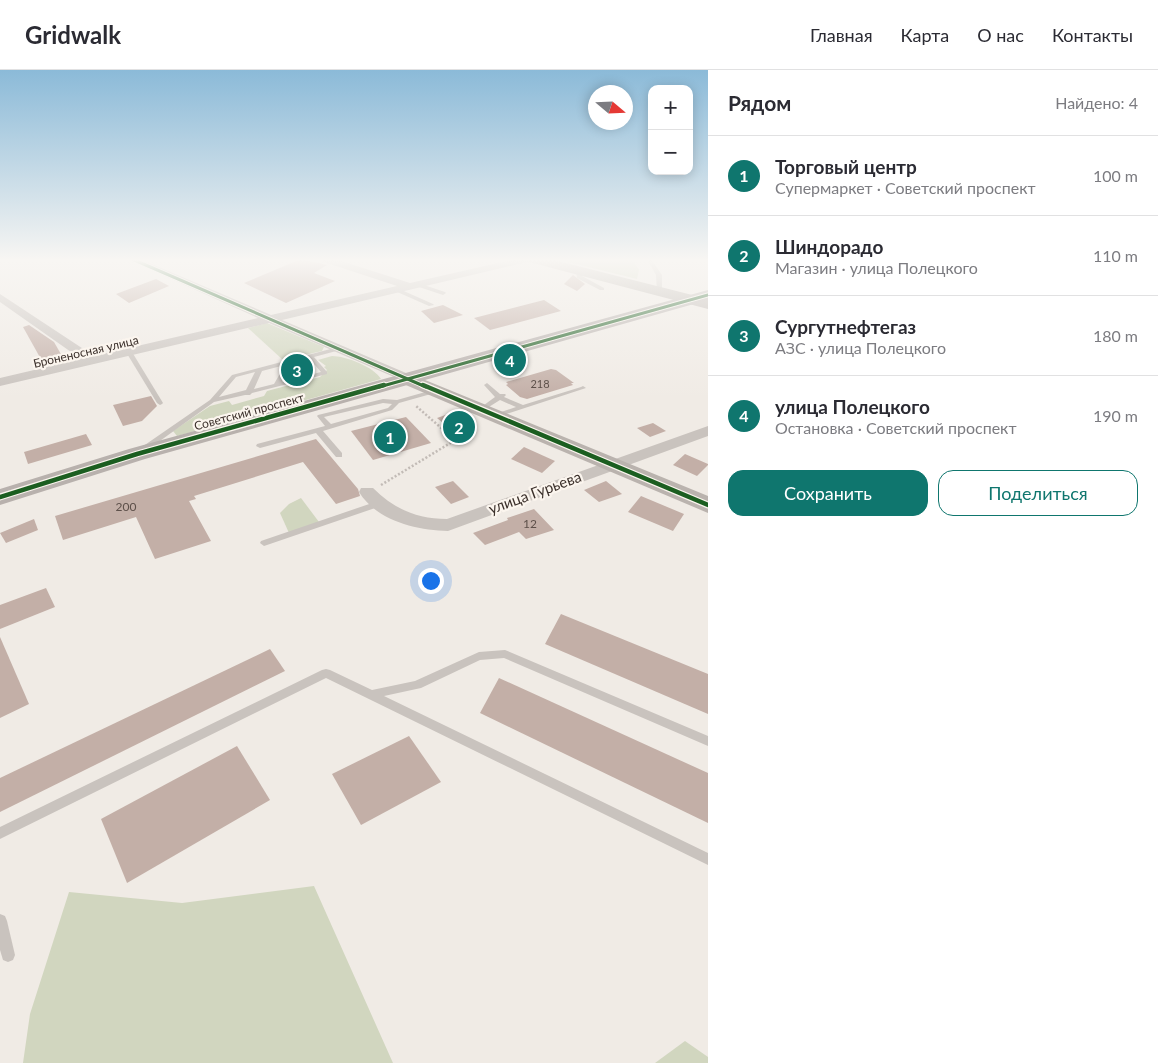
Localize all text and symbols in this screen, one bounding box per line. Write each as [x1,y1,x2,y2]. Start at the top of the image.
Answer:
text: Gridwalk [25,20,121,49]
text: Главная [810,24,873,46]
text: Карта [901,24,949,46]
text: О нас [977,24,1024,46]
text: Контакты [1052,24,1133,46]
north arrow [588,85,633,130]
map controls [648,85,693,175]
button: + [648,85,693,130]
text: Рядом [728,90,791,115]
text: Найдено: 4 [1055,93,1138,112]
button: − [648,130,693,175]
text: Торговый центр [775,155,917,178]
text: 1 [739,166,749,185]
text: 100 m [1093,166,1138,185]
text: Супермаркет · Советский проспект [775,178,1036,197]
text: Шиндорадо [775,235,883,258]
text: 2 [739,246,749,265]
text: 110 m [1093,246,1138,265]
text: Магазин · улица Полецкого [775,258,978,277]
text: Сургутнефтегаз [775,315,916,338]
text: 3 [739,326,749,345]
text: 180 m [1093,326,1138,345]
street label: Броненосная улица [32,332,140,371]
text: АЗС · улица Полецкого [775,338,946,357]
pin: 4 [494,341,526,379]
pin: 3 [281,351,313,389]
house number: 218 [530,377,550,390]
street label: Советский проспект [192,390,305,433]
text: улица Полецкого [775,395,930,418]
text: 4 [739,406,749,425]
text: 190 m [1093,406,1138,425]
pin: 2 [443,408,475,446]
pin: 1 [374,418,406,456]
text: Остановка · Советский проспект [775,418,1016,437]
street label: улица Гурьева [486,467,584,517]
button: Сохранить [728,470,928,516]
button: Поделиться [938,470,1138,516]
house number: 200 [116,499,136,514]
house number: 12 [523,516,537,531]
your location [418,568,444,594]

